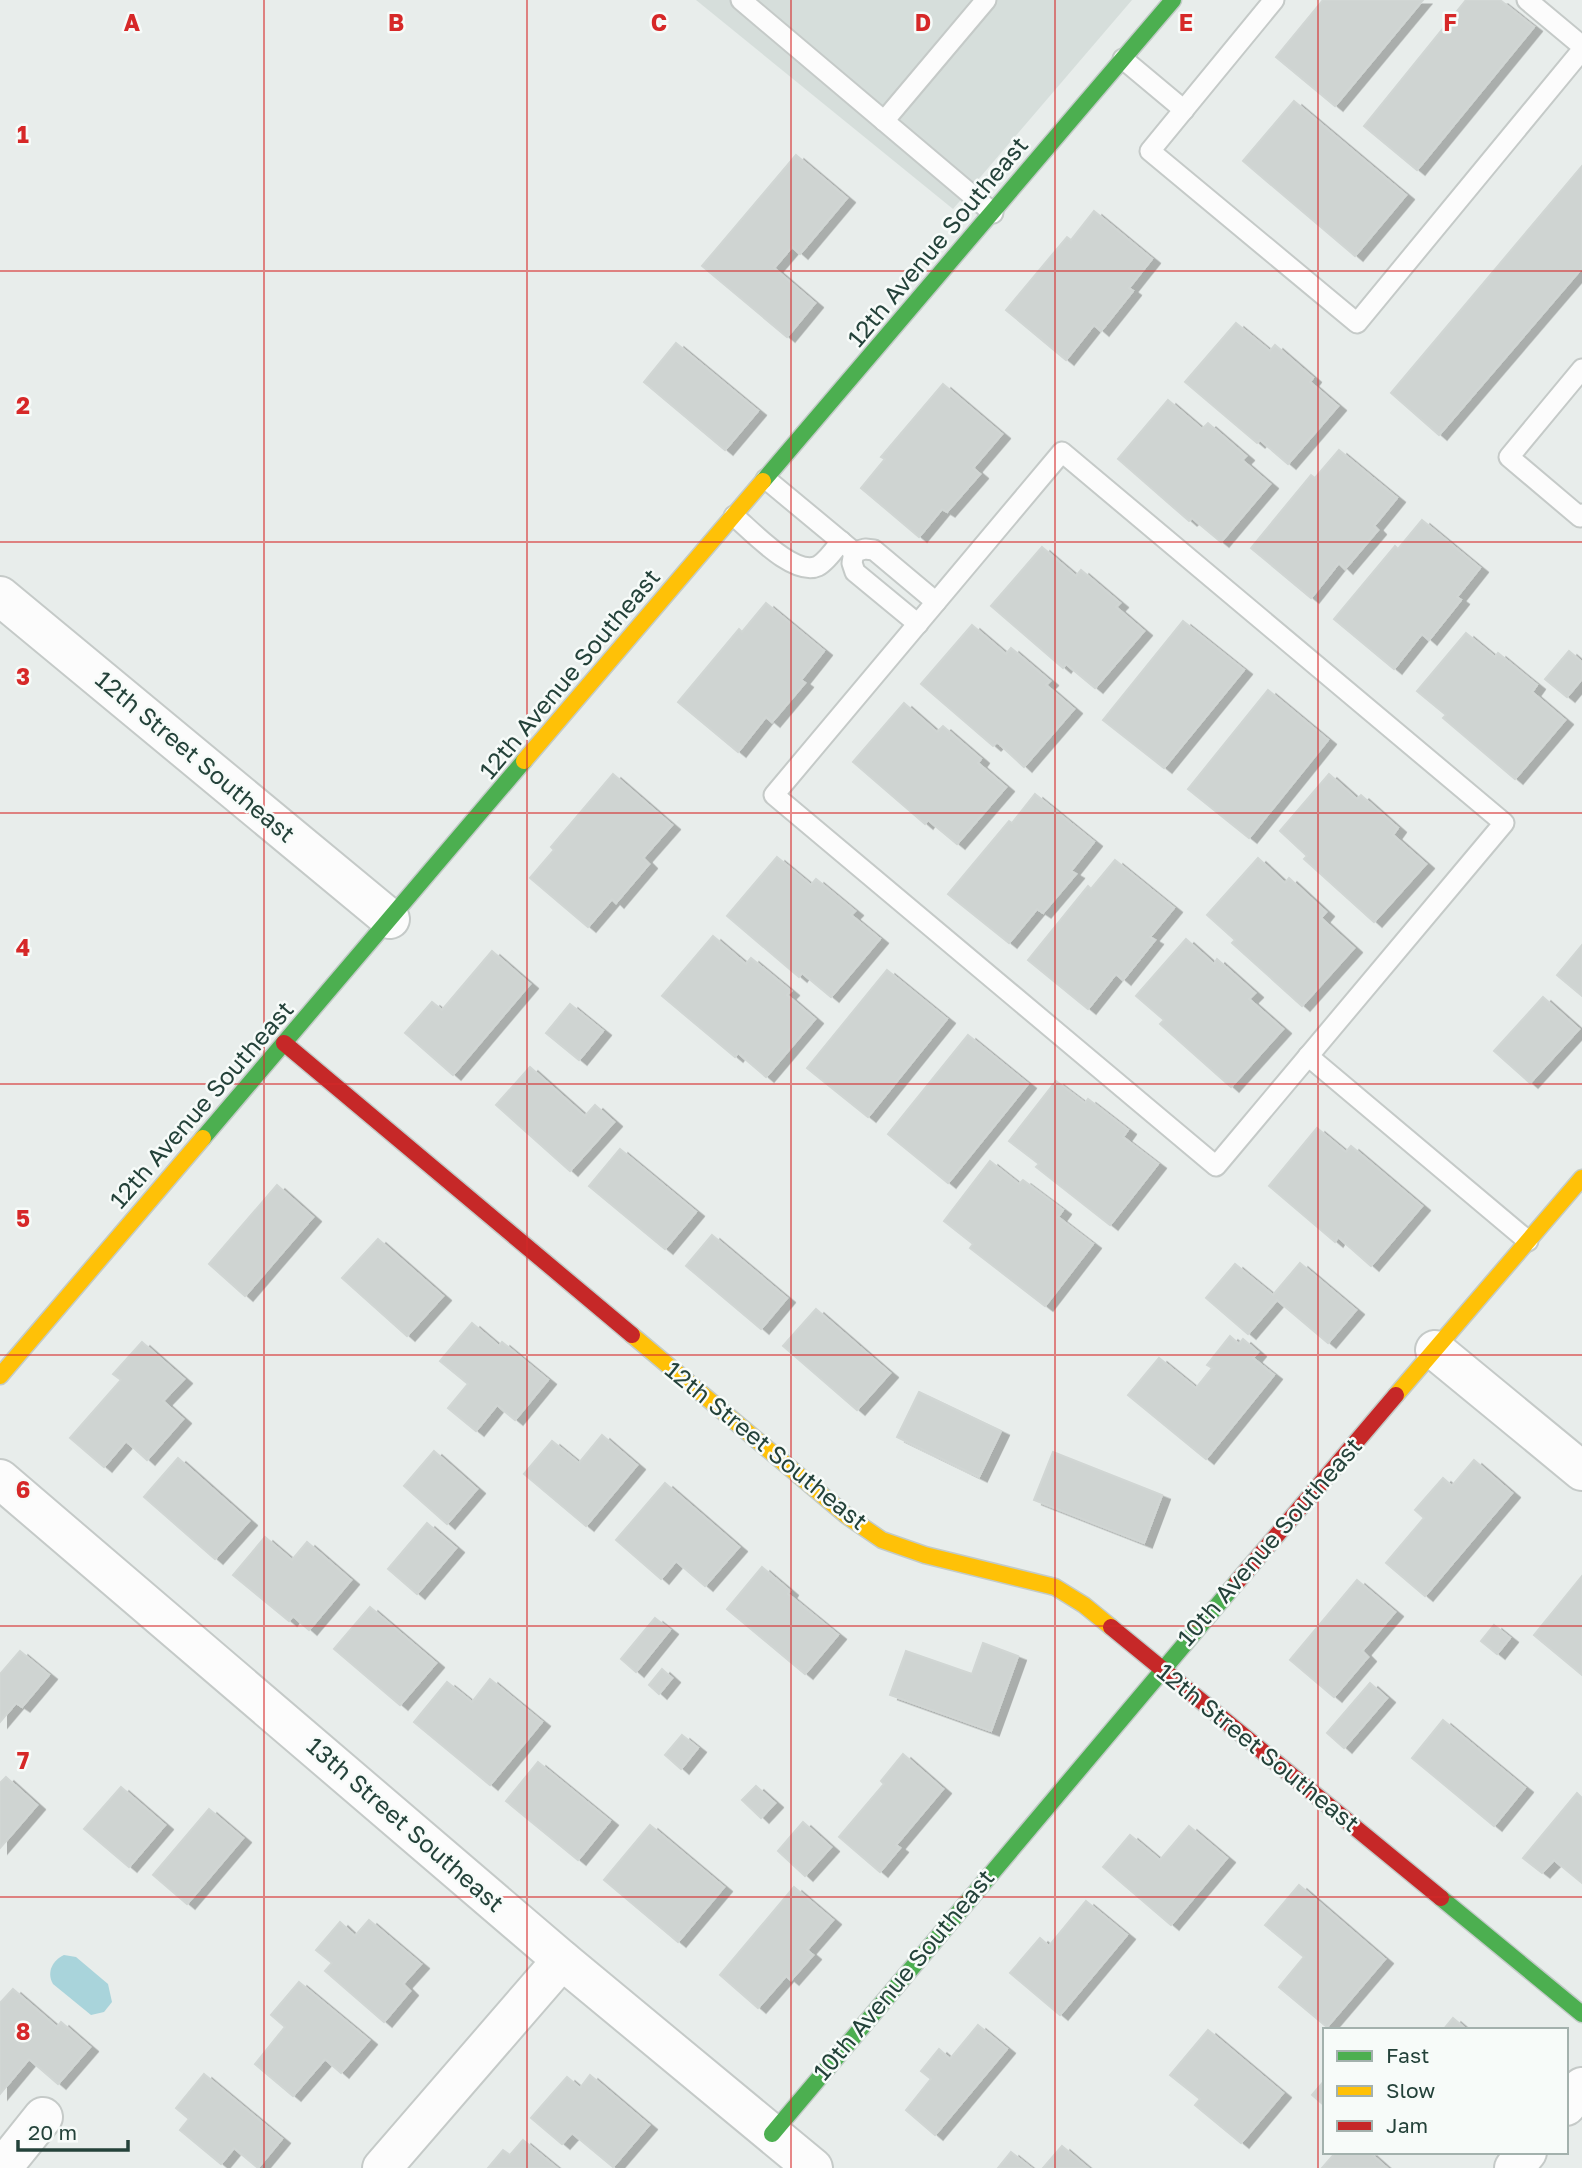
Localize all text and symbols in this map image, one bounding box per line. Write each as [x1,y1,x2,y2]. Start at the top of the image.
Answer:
text: A [124,8,141,36]
text: B [388,8,404,36]
text: C [651,8,667,36]
text: D [915,8,931,36]
text: E [1179,8,1193,36]
text: F [1443,8,1457,36]
text: 1 [17,120,29,148]
street label: 12th Avenue Southeast [841,130,1033,352]
text: 2 [16,391,30,419]
street label: 12th Avenue Southeast [473,562,665,784]
text: 3 [16,662,30,690]
street label: 12th Street Southeast [90,664,302,848]
text: 4 [16,933,30,961]
street label: 12th Avenue Southeast [103,994,299,1214]
text: 5 [16,1204,30,1232]
street label: 12th Street Southeast [660,1354,874,1535]
street label: 10th Avenue Southeast [1171,1431,1367,1651]
text: 6 [16,1475,30,1503]
street label: 12th Street Southeast [1152,1656,1366,1837]
street label: 13th Street Southeast [302,1730,510,1917]
text: 7 [17,1746,29,1774]
street label: 10th Avenue Southeast [806,1863,999,2085]
text: 8 [16,2017,30,2045]
legend [1323,2028,1568,2154]
text: Fast [1386,2042,1429,2068]
text: Slow [1386,2077,1435,2103]
scale bar [18,2108,128,2152]
text: Jam [1386,2112,1428,2138]
text: 20 m [28,2119,77,2145]

